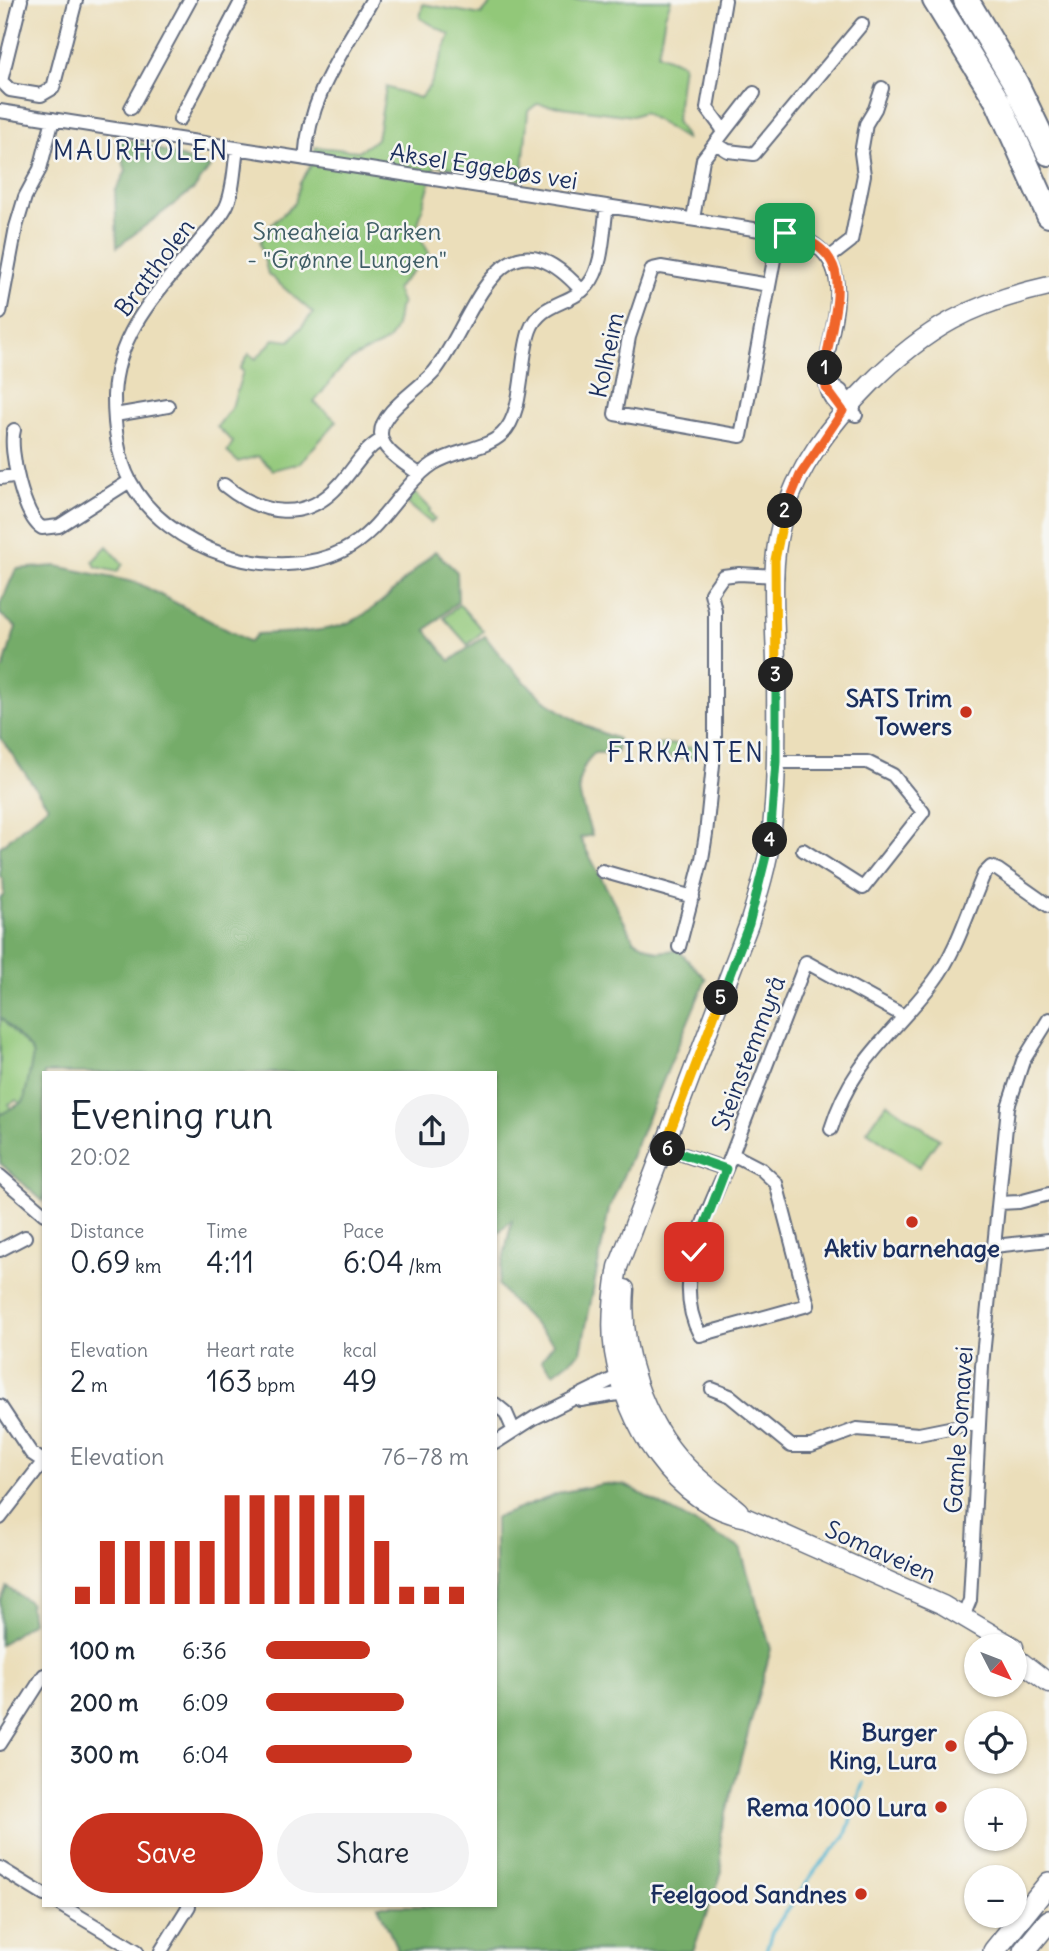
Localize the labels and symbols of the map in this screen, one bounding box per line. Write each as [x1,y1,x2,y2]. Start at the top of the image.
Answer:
district label: MAURHOLEN [53,134,229,167]
street label: Aksel Eggebøs vei [388,136,580,196]
pin [755,203,815,263]
street label: Brattholen [108,212,201,322]
park label: Smeaheia Parken - "Grønne Lungen" [247,216,447,274]
street label: Kolheim [582,310,630,400]
pin: 1 [808,350,842,386]
pin: 2 [768,494,802,528]
pin: 3 [758,658,794,692]
place label: SATS Trim Towers [846,683,952,741]
marker: SATS Trim Towers [958,704,974,720]
district label: FIRKANTEN [607,736,765,769]
pin: 4 [752,822,788,858]
street label: Steinstemmyrå [705,971,791,1135]
pin: 5 [704,981,738,1016]
pin: 6 [650,1132,686,1166]
marker: Aktiv barnehage [904,1214,920,1230]
pin [664,1222,724,1282]
place label: Aktiv barnehage [824,1233,1000,1263]
street label: Gamle Somavei [937,1345,979,1515]
street label: Somaveien [821,1513,941,1589]
north arrow [964,1634,1027,1698]
place label: Burger King, Lura [829,1717,937,1775]
marker: Burger King, Lura [943,1738,959,1754]
place label: Rema 1000 Lura [746,1792,927,1822]
marker: Rema 1000 Lura [933,1799,949,1815]
place label: Feelgood Sandnes [650,1879,847,1909]
marker: Feelgood Sandnes [853,1886,869,1902]

